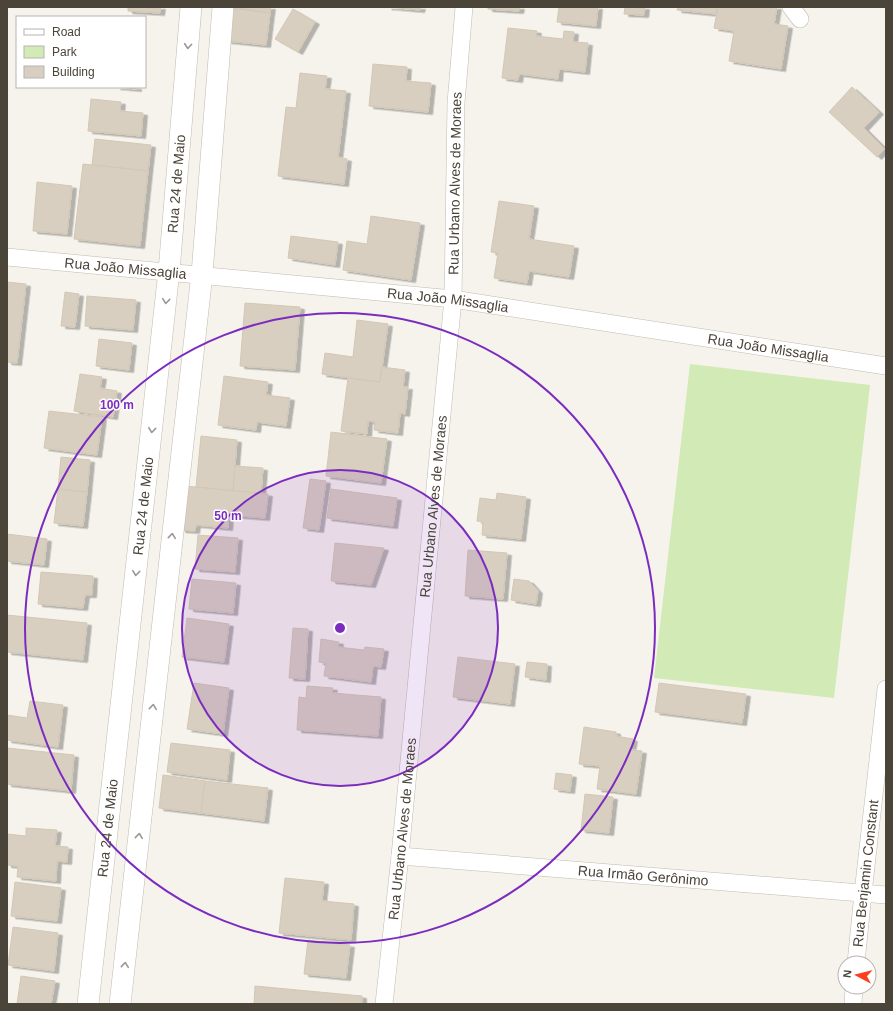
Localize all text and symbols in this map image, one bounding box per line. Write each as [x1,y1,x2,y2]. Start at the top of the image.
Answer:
legend [16,16,146,88]
text: Road [52,25,81,39]
one-way arrow [183,43,192,49]
text: Park [52,45,78,59]
text: Building [52,65,95,79]
street label: Rua Urbano Alves de Moraes [445,91,465,275]
street label: Rua 24 de Maio [164,134,188,234]
street label: Rua João Missaglia [64,254,187,282]
street label: Rua João Missaglia [386,285,510,316]
one-way arrow [162,298,171,304]
street label: Rua João Missaglia [707,331,830,365]
text: 100 m [100,398,134,412]
street label: Rua Urbano Alves de Moraes [417,415,450,598]
one-way arrow [147,427,156,433]
street label: Rua 24 de Maio [130,456,156,556]
text: 50 m [214,509,242,523]
one-way arrow [168,533,177,539]
one-way arrow [131,570,140,576]
centre of rings [333,621,347,635]
one-way arrow [149,704,158,710]
street label: Rua Urbano Alves de Moraes [385,737,419,921]
street label: Rua 24 de Maio [94,778,121,878]
street label: Rua Benjamin Constant [850,799,881,948]
one-way arrow [134,833,143,839]
street label: Rua Irmão Gerônimo [577,862,709,889]
north arrow [837,955,877,995]
one-way arrow [120,962,129,968]
text: N [841,969,854,978]

